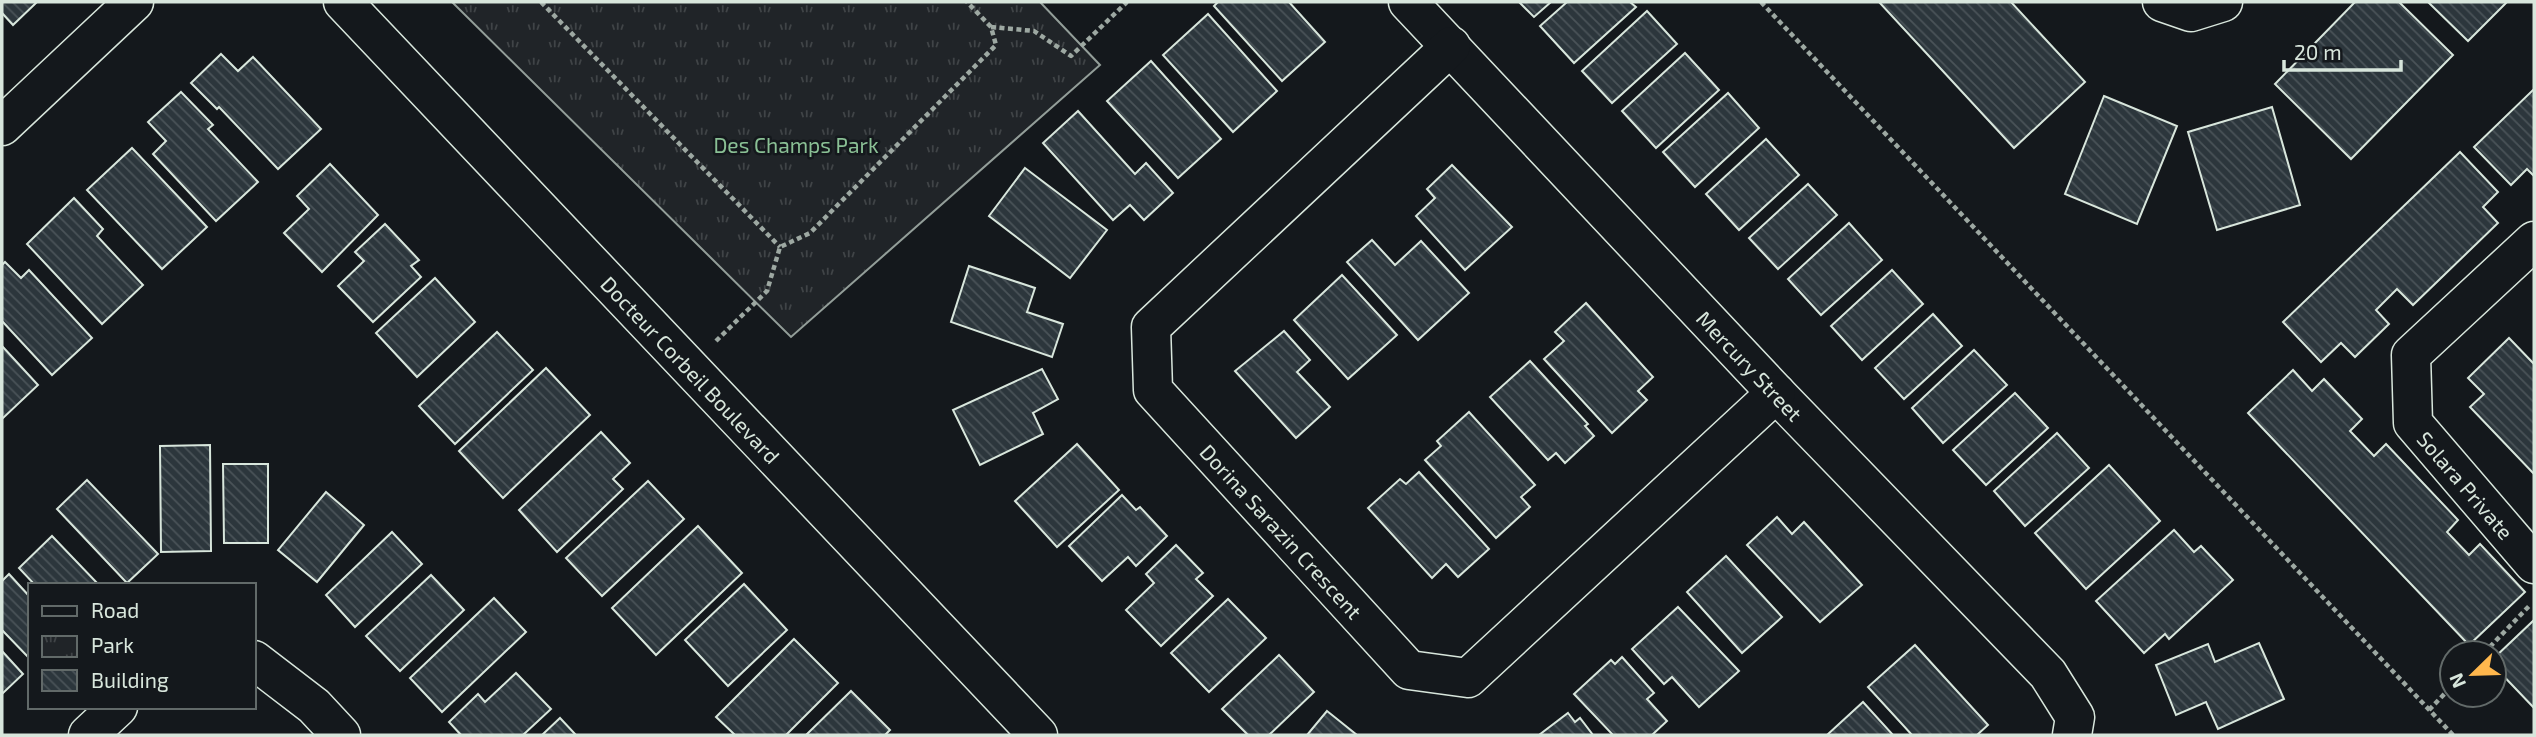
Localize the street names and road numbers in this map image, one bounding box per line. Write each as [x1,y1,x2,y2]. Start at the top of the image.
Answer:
street label: Docteur Corbeil Boulevard [597,270,786,468]
street label: Mercury Street [1692,305,1808,426]
street label: Solara Private [2413,426,2519,544]
street label: Dorina Sarazin Crescent [1196,438,1368,623]

